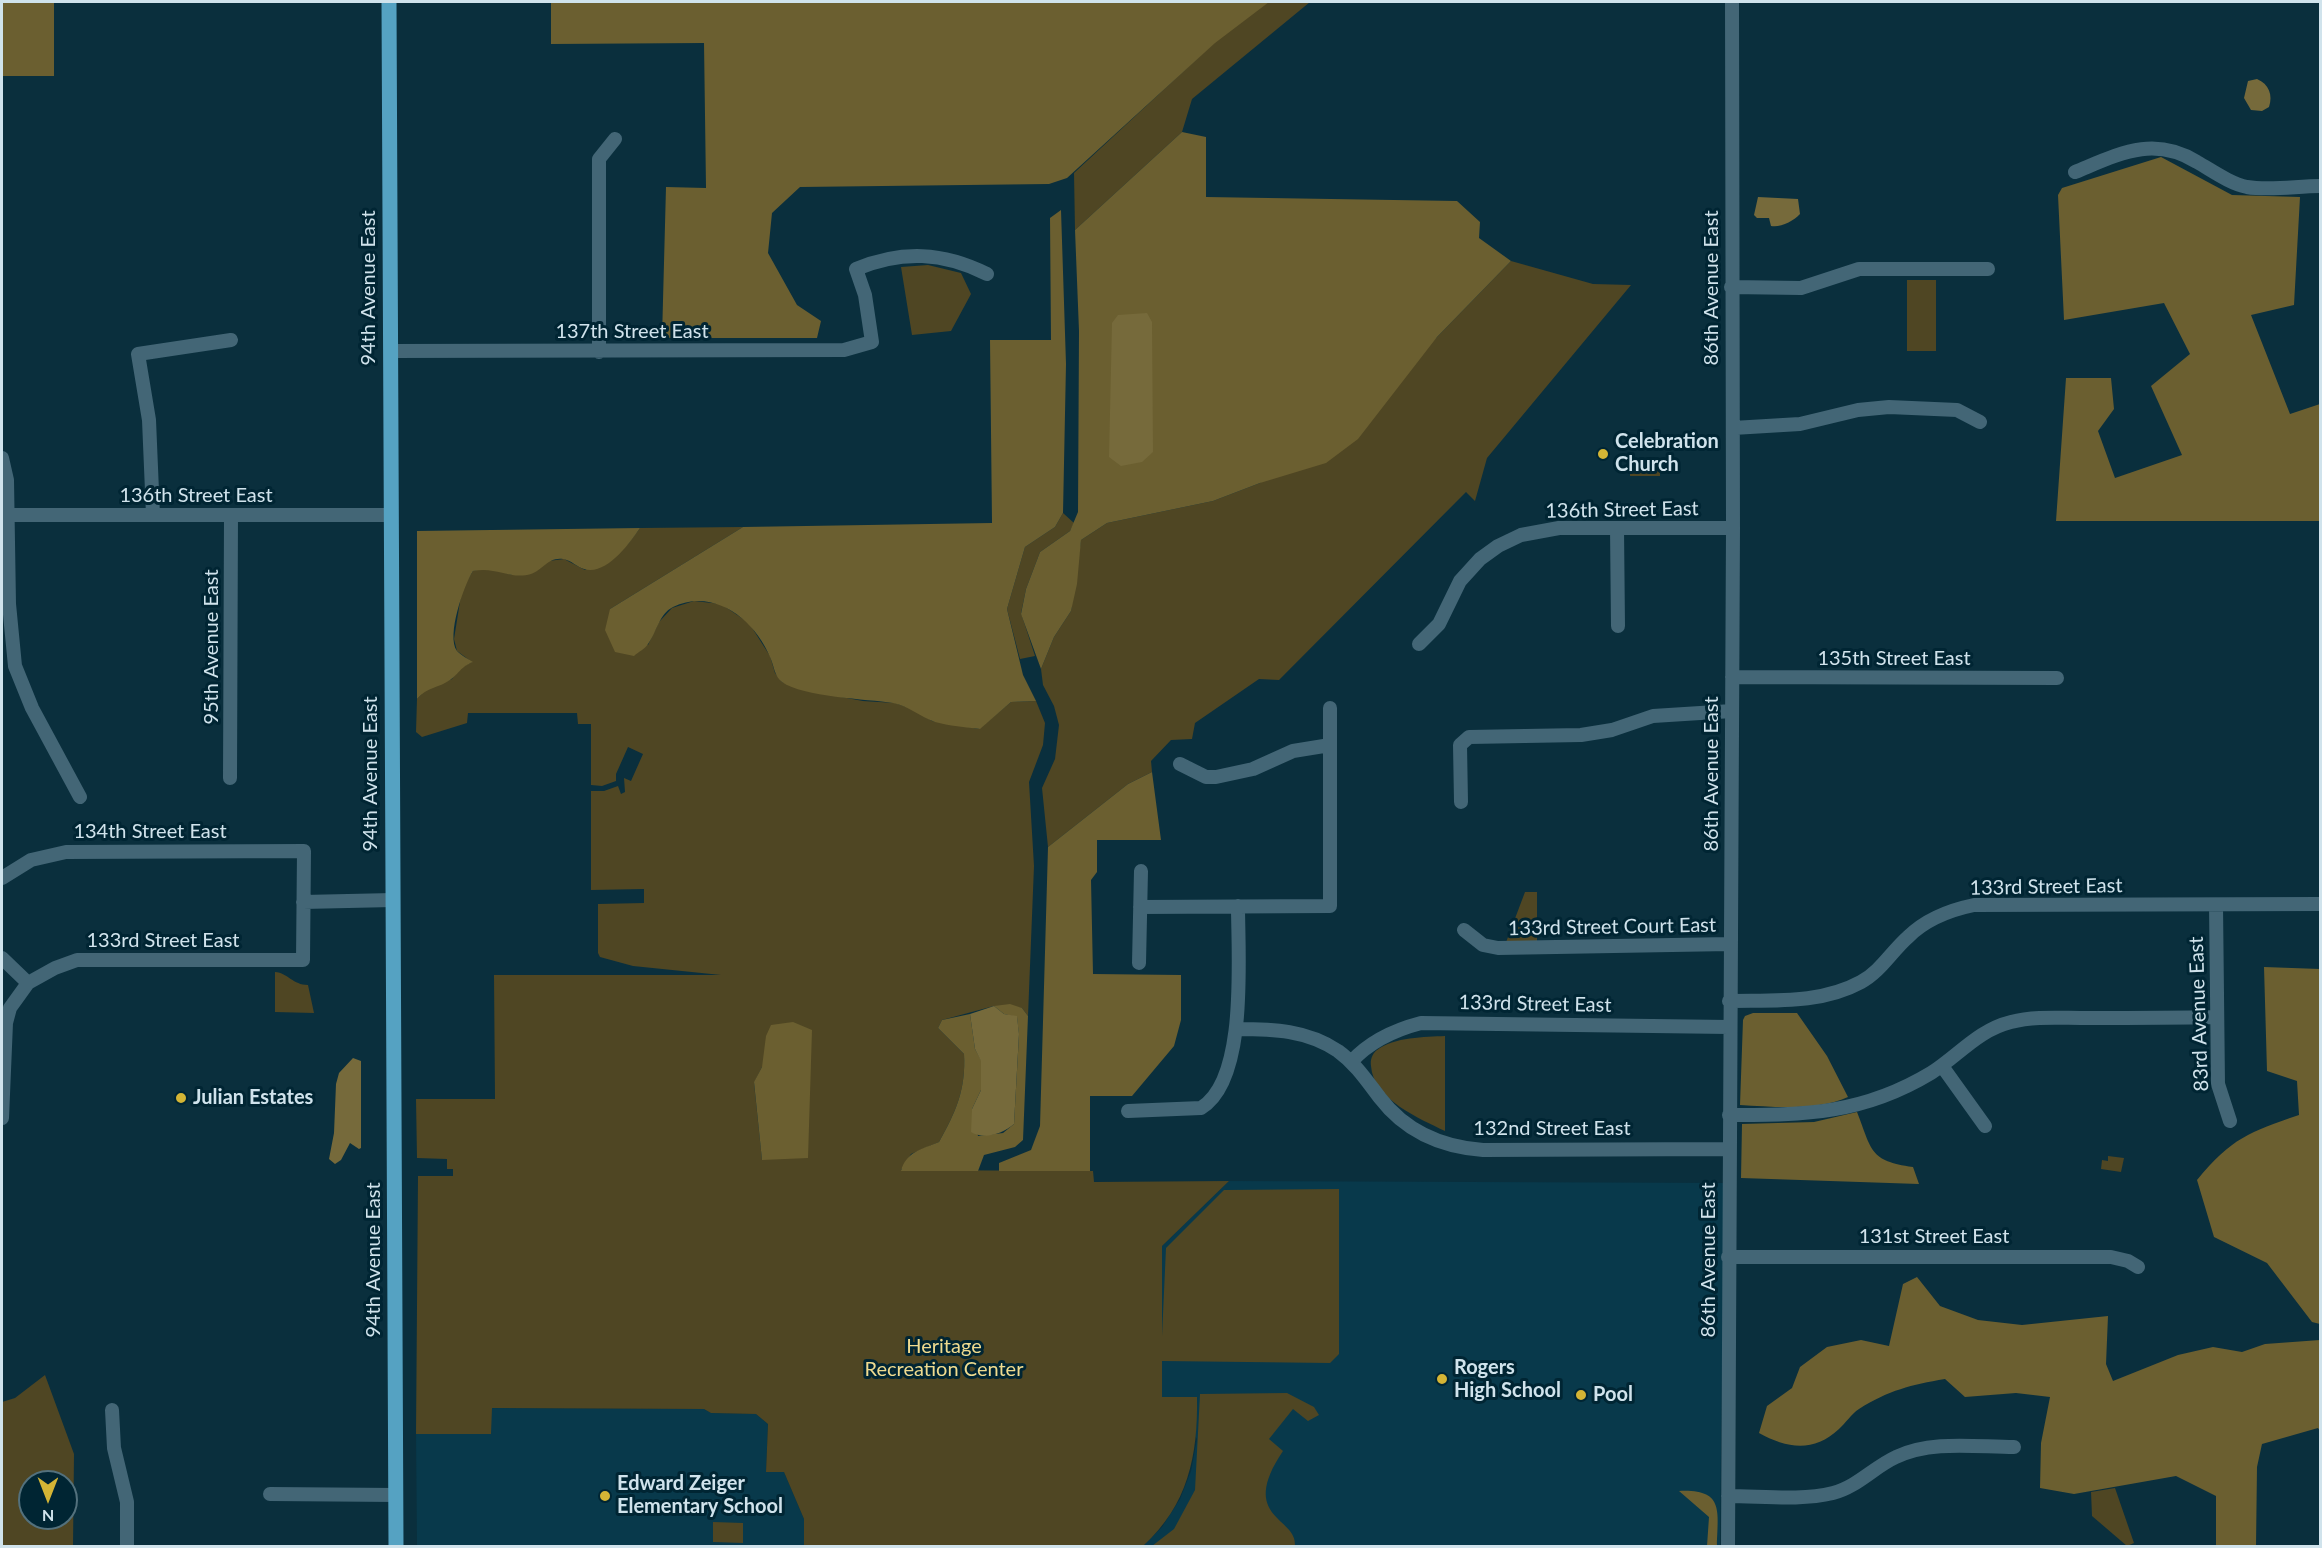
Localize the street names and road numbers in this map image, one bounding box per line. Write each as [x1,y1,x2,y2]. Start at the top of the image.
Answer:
street label: 94th Avenue East [357,210,381,366]
street label: 86th Avenue East [1700,210,1724,366]
street label: 137th Street East [555,320,709,344]
street label: 136th Street East [119,484,273,508]
street label: 136th Street East [1545,497,1699,523]
street label: 95th Avenue East [200,569,224,725]
street label: 135th Street East [1817,647,1971,671]
street label: 94th Avenue East [359,696,383,852]
street label: 86th Avenue East [1700,696,1724,852]
street label: 134th Street East [73,820,227,844]
street label: 133rd Street East [1969,874,2123,900]
street label: 133rd Street Court East [1508,913,1716,941]
street label: 133rd Street East [87,929,239,953]
street label: 83rd Avenue East [2184,936,2214,1092]
street label: 133rd Street East [1458,991,1612,1017]
street label: 132nd Street East [1473,1117,1631,1141]
street label: 94th Avenue East [362,1182,386,1338]
street label: 86th Avenue East [1697,1182,1721,1338]
street label: 131st Street East [1859,1225,2009,1249]

